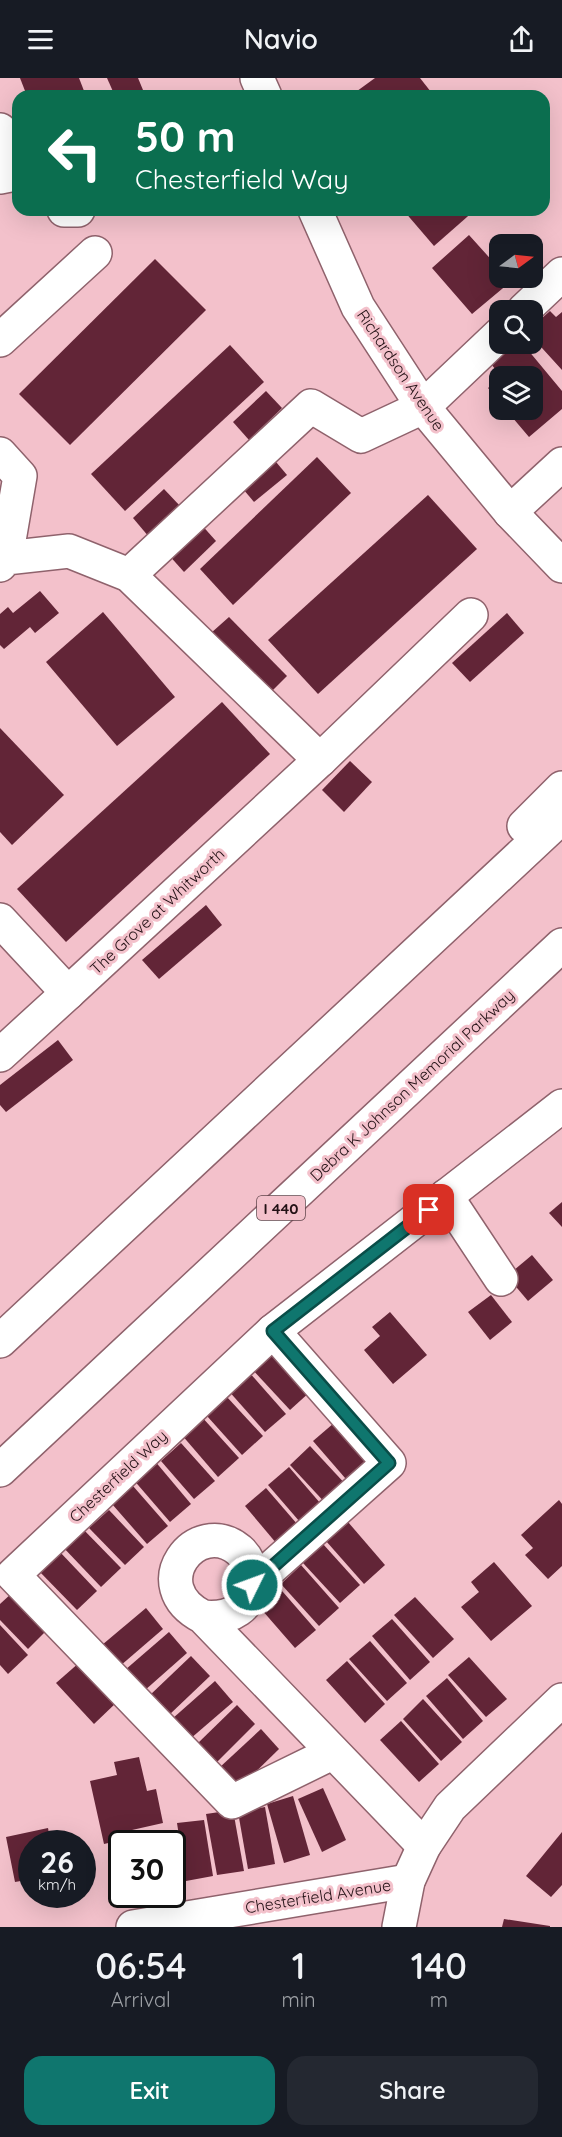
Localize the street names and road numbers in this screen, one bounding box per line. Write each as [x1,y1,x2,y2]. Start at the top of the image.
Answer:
street label: Richardson Avenue [353,305,449,435]
street label: The Grove at Whitworth [86,844,228,978]
street label: Debra K Johnson Memorial Parkway [306,985,518,1185]
road number: I 440 [257,1196,305,1220]
street label: Chesterfield Way [65,1426,171,1526]
street label: Chesterfield Avenue [244,1875,392,1917]

